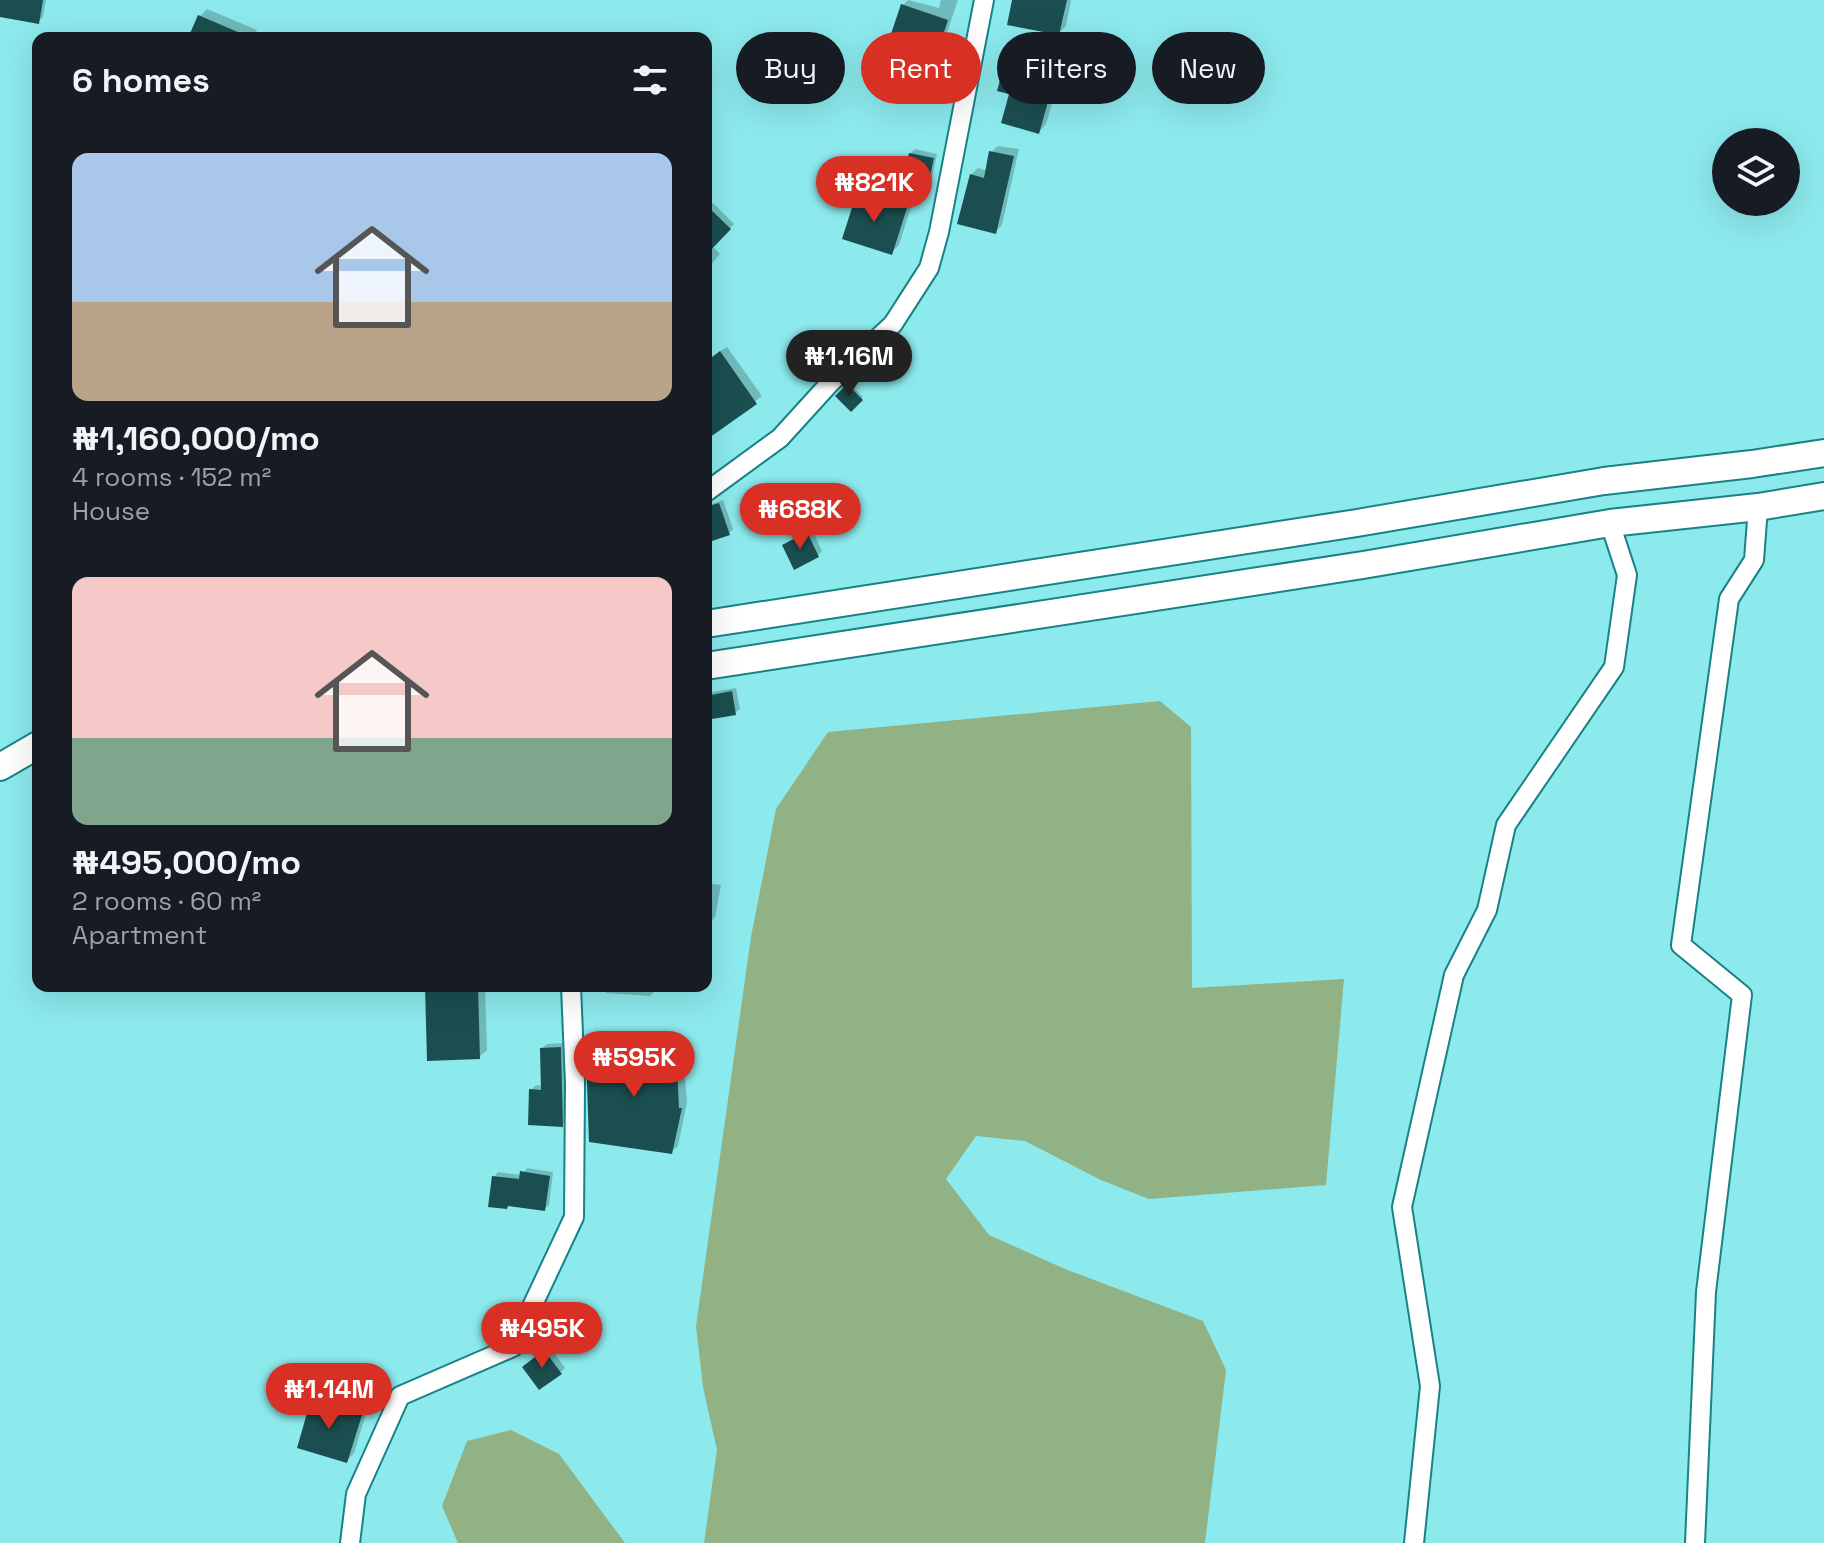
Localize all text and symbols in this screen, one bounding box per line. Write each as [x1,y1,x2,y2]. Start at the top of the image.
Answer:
chip: Buy [736,32,845,104]
chip: Rent [861,32,981,104]
chip: Filters [997,32,1136,104]
chip: New [1152,32,1265,104]
icon: filters [628,58,672,102]
text: 6 homes [72,59,210,102]
map controls [1712,128,1800,216]
button: layers [1712,128,1800,216]
pin: ₦821K [818,156,930,224]
text: ₦821K [834,165,914,199]
icon: home [300,205,444,349]
pin: ₦1.16M [784,330,914,398]
text: ₦1.16M [804,339,894,373]
text: ₦1,160,000/mo [72,417,320,460]
text: 4 rooms · 152 m² [72,460,271,494]
pin: ₦688K [744,483,856,551]
text: ₦688K [758,492,842,526]
text: House [72,494,150,528]
icon: home [300,629,444,773]
text: ₦495,000/mo [72,841,301,884]
text: 2 rooms · 60 m² [72,884,261,918]
text: Apartment [72,918,207,952]
pin: ₦595K [578,1031,690,1099]
text: ₦595K [592,1040,676,1074]
pin: ₦495K [486,1302,598,1370]
text: ₦495K [499,1311,585,1345]
pin: ₦1.14M [264,1363,394,1431]
text: ₦1.14M [284,1372,374,1406]

